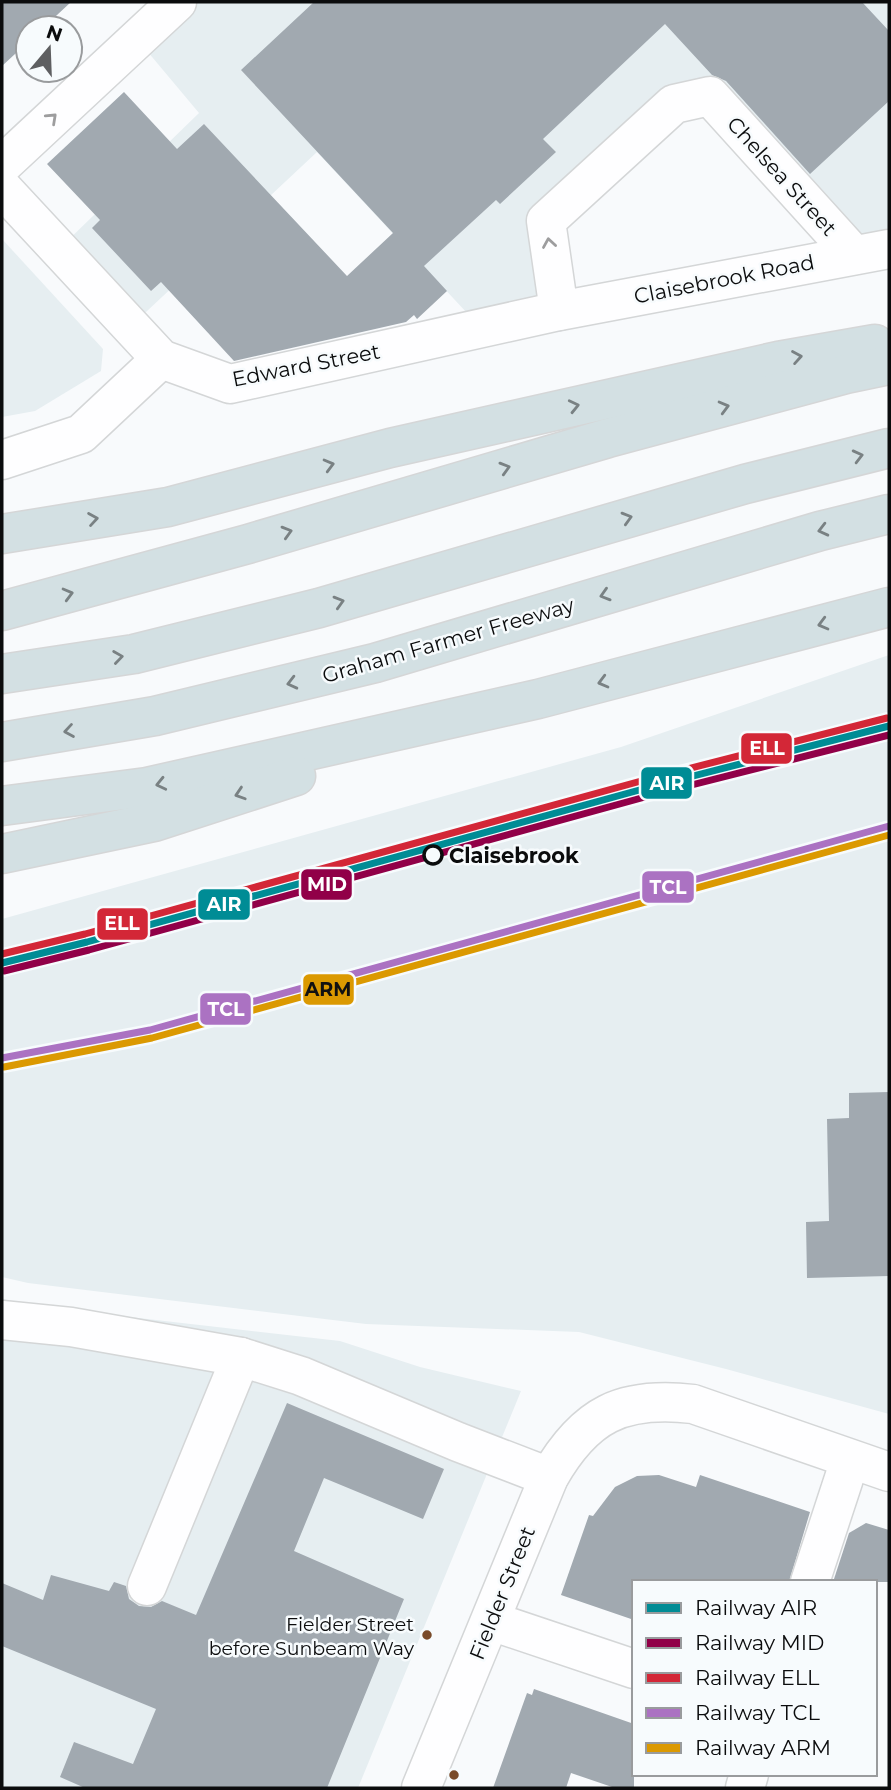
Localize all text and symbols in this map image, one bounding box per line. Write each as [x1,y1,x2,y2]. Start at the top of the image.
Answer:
north arrow [14,14,84,84]
text: N [43,20,65,47]
street label: Chelsea Street [722,111,842,241]
one-way arrow [44,114,57,126]
one-way arrow [542,237,557,249]
street label: Claisebrook Road [632,249,816,309]
street label: Edward Street [230,338,382,392]
one-way arrow [791,350,802,365]
one-way arrow [568,400,580,415]
one-way arrow [718,401,730,415]
one-way arrow [852,450,864,464]
one-way arrow [323,459,335,473]
one-way arrow [499,462,511,477]
one-way arrow [87,512,99,527]
one-way arrow [621,512,633,526]
one-way arrow [817,522,829,536]
one-way arrow [281,526,293,541]
one-way arrow [599,586,611,601]
one-way arrow [61,587,73,602]
street label: Graham Farmer Freeway [319,592,577,688]
one-way arrow [332,596,344,611]
one-way arrow [817,616,829,630]
one-way arrow [112,650,124,665]
one-way arrow [597,674,609,688]
one-way arrow [286,675,298,690]
one-way arrow [63,723,75,738]
line badge: ELL [740,732,793,765]
text: ELL [749,737,785,760]
line badge: AIR [640,766,693,800]
text: AIR [649,772,684,795]
one-way arrow [155,776,167,790]
one-way arrow [234,786,246,801]
place label: Claisebrook [449,843,579,868]
marker: Claisebrook [423,845,443,865]
line badge: MID [300,868,353,901]
line badge: TCL [641,870,695,904]
text: MID [307,873,347,896]
text: TCL [650,876,687,899]
line badge: AIR [197,888,251,921]
text: AIR [206,893,241,916]
line badge: ELL [96,907,149,941]
text: ELL [104,912,140,935]
line badge: ARM [302,973,355,1006]
text: ARM [304,978,351,1001]
line badge: TCL [199,992,252,1026]
text: TCL [208,998,245,1021]
street label: Fielder Street [464,1523,540,1663]
legend [632,1580,877,1776]
text: Railway AIR [695,1595,817,1620]
place label: Fielder Street before Sunbeam Way [209,1613,415,1660]
marker: Fielder Street before Sunbeam Way [420,1628,434,1642]
text: Railway MID [695,1630,824,1655]
text: Railway ELL [695,1665,820,1690]
text: Railway TCL [695,1700,820,1725]
text: Railway ARM [695,1735,831,1760]
unlabelled marker [447,1768,461,1782]

